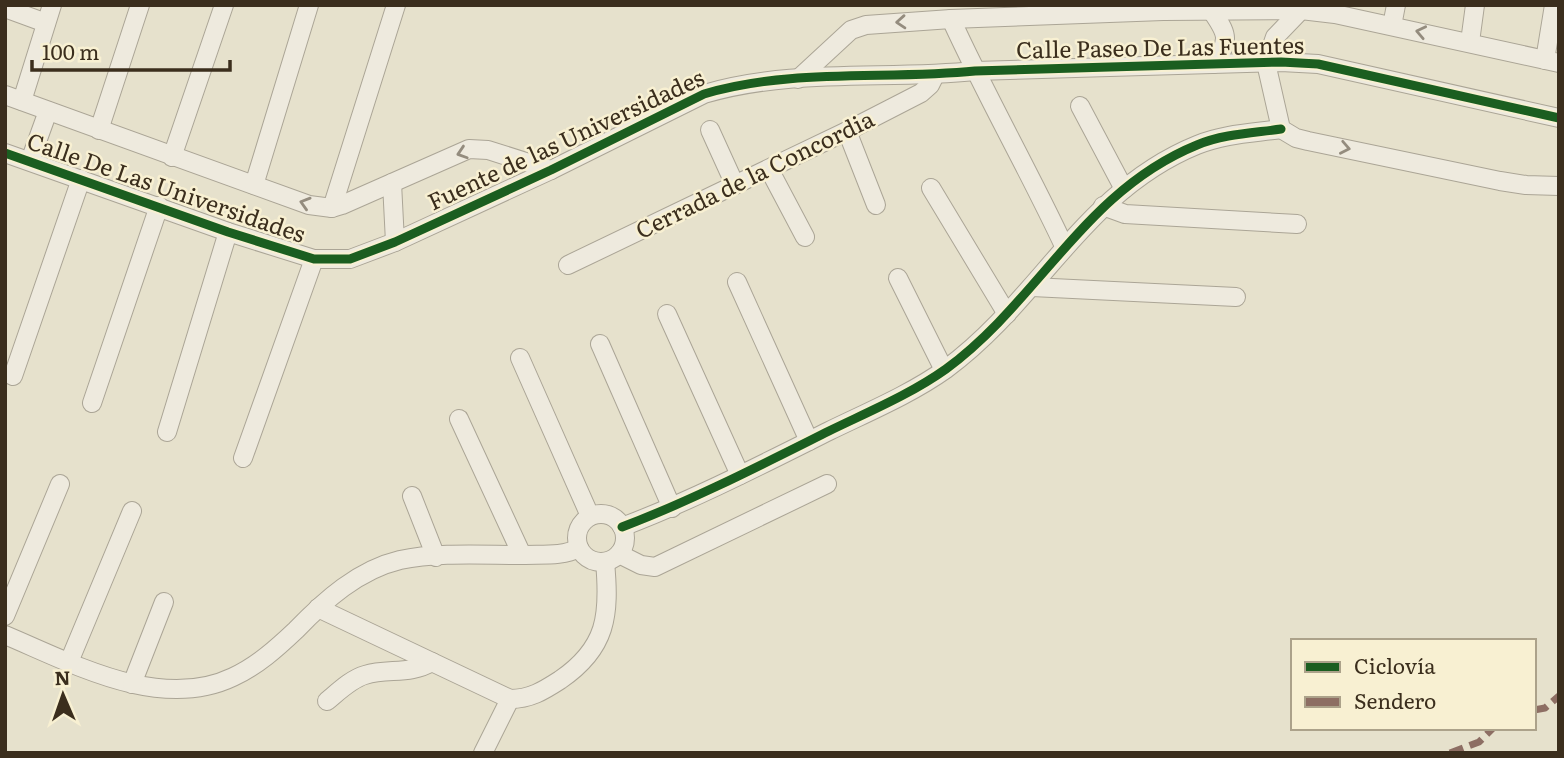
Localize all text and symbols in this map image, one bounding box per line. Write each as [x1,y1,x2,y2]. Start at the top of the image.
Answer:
one-way arrow [896,14,907,29]
one-way arrow [1415,25,1427,40]
street label: Calle Paseo De Las Fuentes [1016,26,1304,66]
scale bar [32,28,229,72]
text: 100 m [42,35,99,66]
street label: Fuente de las Universidades [421,59,709,217]
street label: Cerrada de la Concordia [629,100,880,246]
street label: Calle De Las Universidades [23,122,310,250]
one-way arrow [1339,140,1351,155]
one-way arrow [456,144,468,159]
one-way arrow [300,197,312,212]
legend [1291,639,1536,730]
text: Ciclovía [1354,649,1436,680]
north arrow [28,660,98,730]
text: N [54,663,71,691]
text: Sendero [1354,684,1436,715]

